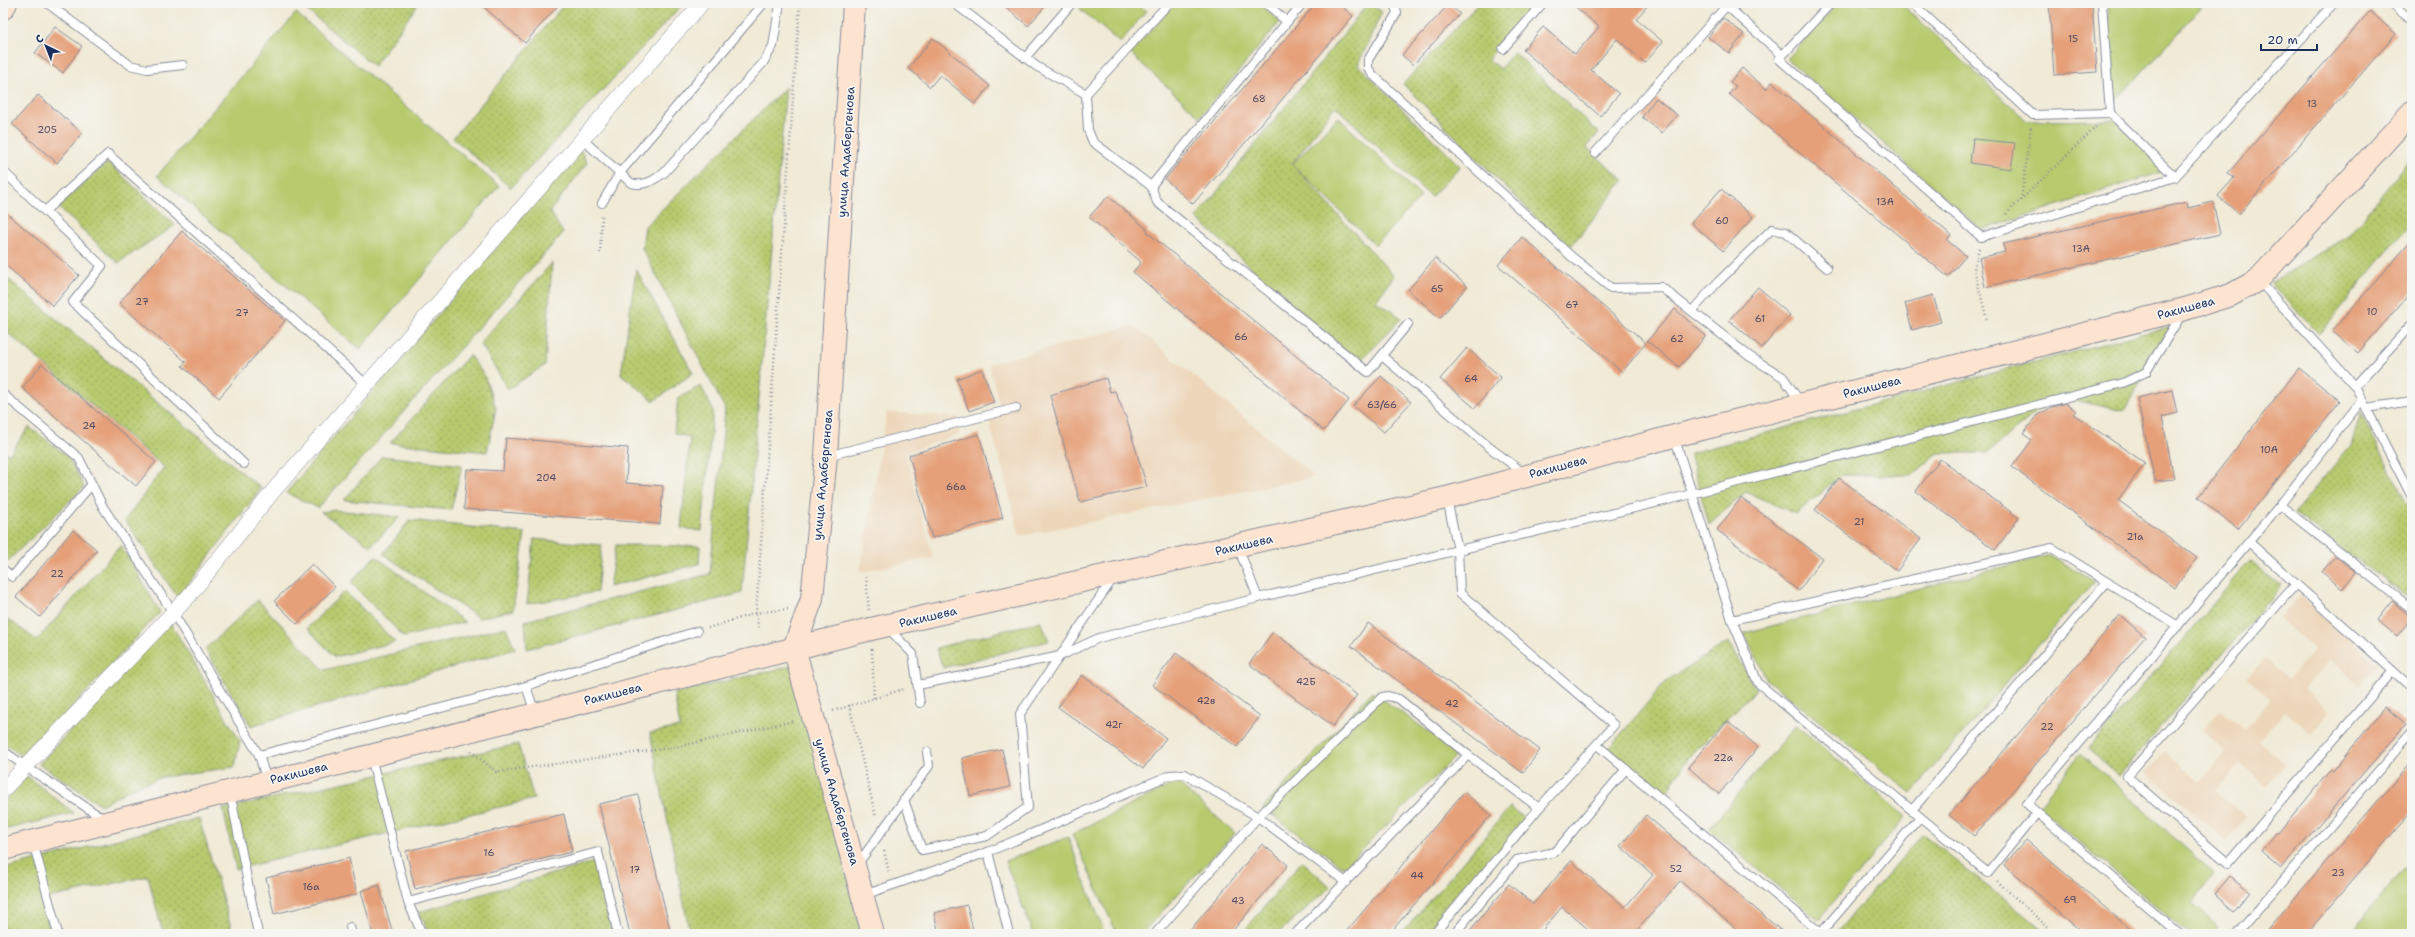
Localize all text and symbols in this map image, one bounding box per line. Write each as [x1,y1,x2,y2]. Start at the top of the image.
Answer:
north arrow [26,26,66,66]
scale bar [2261,26,2317,52]
text: С [32,31,47,47]
house number: 15 [2068,32,2078,45]
text: 20 m [2267,32,2298,48]
street label: улица Алдабергенова [833,86,859,218]
house number: 68 [1252,92,1266,105]
house number: 13 [2307,97,2317,110]
house number: 205 [37,123,57,136]
house number: 13А [1876,195,1894,208]
house number: 60 [1715,214,1729,227]
house number: 13А [2072,242,2090,255]
house number: 65 [1431,282,1443,295]
street label: Ракишева [2155,293,2217,323]
house number: 27 [135,295,149,308]
house number: 67 [1566,298,1578,311]
house number: 10 [2367,305,2377,318]
house number: 27 [235,306,249,319]
house number: 61 [1755,312,1765,325]
house number: 66 [1234,330,1248,343]
house number: 62 [1670,332,1684,345]
house number: 64 [1464,372,1478,385]
street label: Ракишева [1841,372,1903,402]
house number: 63/66 [1367,398,1397,411]
street label: улица Алдабергенова [809,408,837,541]
house number: 24 [82,419,96,432]
house number: 10А [2260,443,2278,456]
street label: Ракишева [1527,452,1589,482]
house number: 204 [536,471,556,484]
house number: 66а [946,480,967,493]
house number: 21 [1854,515,1864,528]
street label: Ракишева [1213,530,1275,559]
house number: 21а [2127,530,2144,543]
house number: 22 [50,567,64,580]
street label: Ракишева [897,602,959,631]
house number: 42Б [1296,675,1316,688]
street label: Ракишева [582,679,644,709]
house number: 42в [1197,694,1215,707]
house number: 42 [1445,697,1459,710]
house number: 42г [1105,718,1123,731]
house number: 22 [2040,720,2054,733]
street label: улица Алдабергенова [811,737,863,868]
house number: 22а [1713,751,1734,764]
street label: Ракишева [268,758,330,788]
house number: 16 [484,846,494,859]
house number: 52 [1670,862,1682,875]
house number: 17 [630,863,640,876]
house number: 23 [2331,866,2345,879]
house number: 44 [1410,869,1424,882]
house number: 16а [302,880,320,893]
house number: 69 [2063,893,2077,906]
house number: 43 [1231,894,1245,907]

